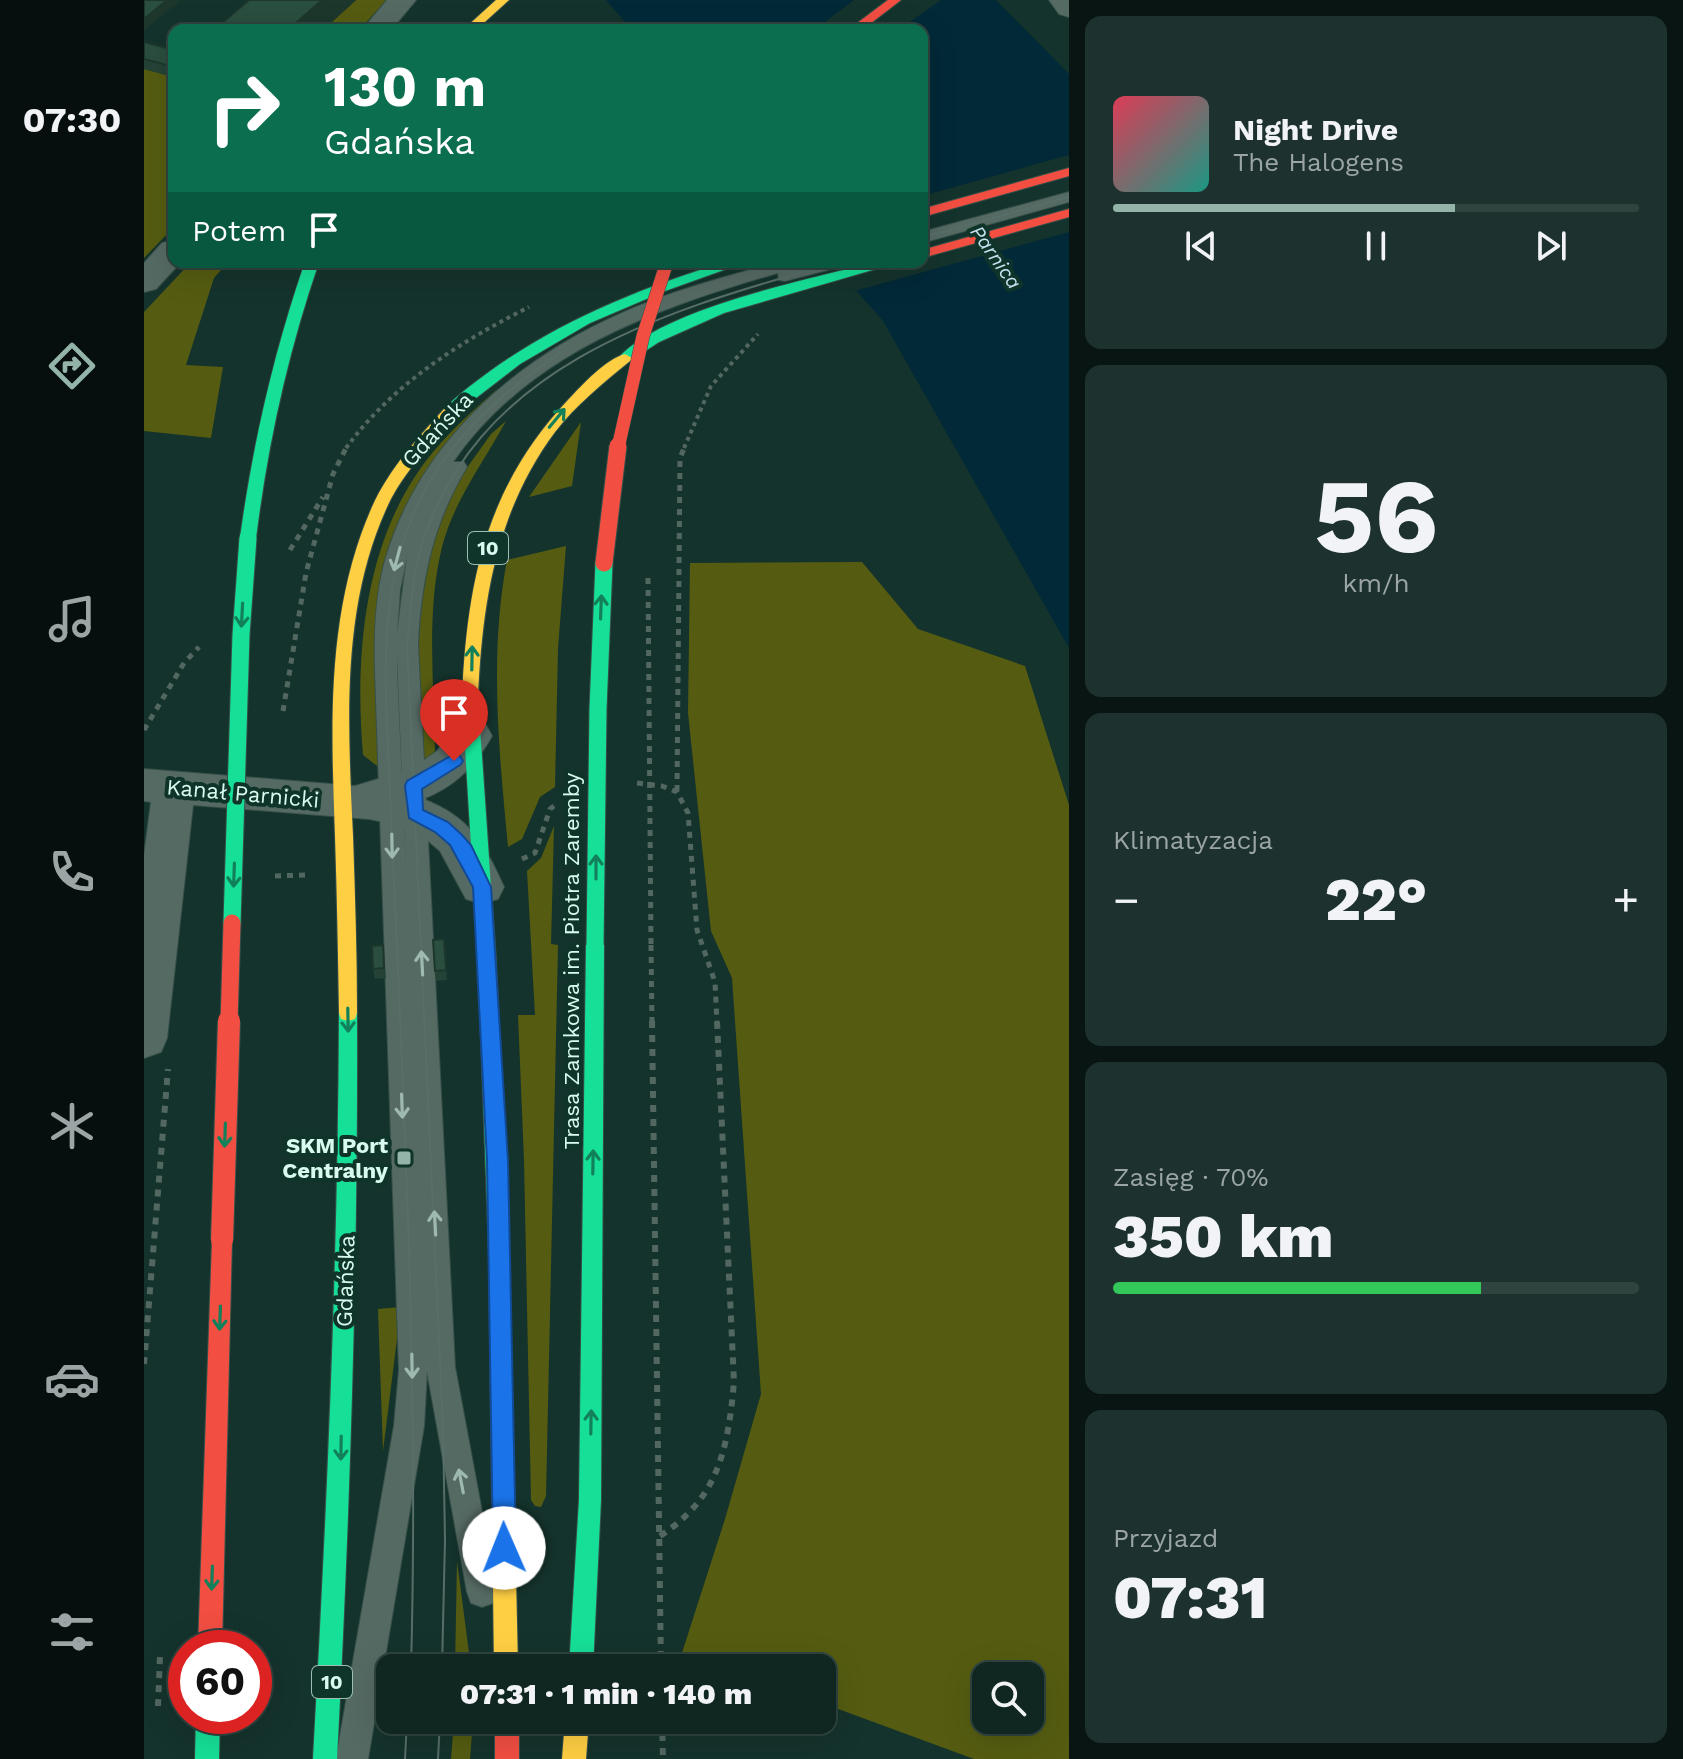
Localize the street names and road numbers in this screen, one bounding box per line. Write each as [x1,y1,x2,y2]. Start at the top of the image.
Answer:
street label: Gdańska [397,387,478,472]
road number: 10 [468,532,508,564]
street label: Trasa Zamkowa im. Piotra Zaremby [559,772,584,1149]
street label: Kanał Parnicki [166,774,320,813]
street label: Gdańska [331,1235,360,1327]
road number: 10 [312,1666,352,1698]

